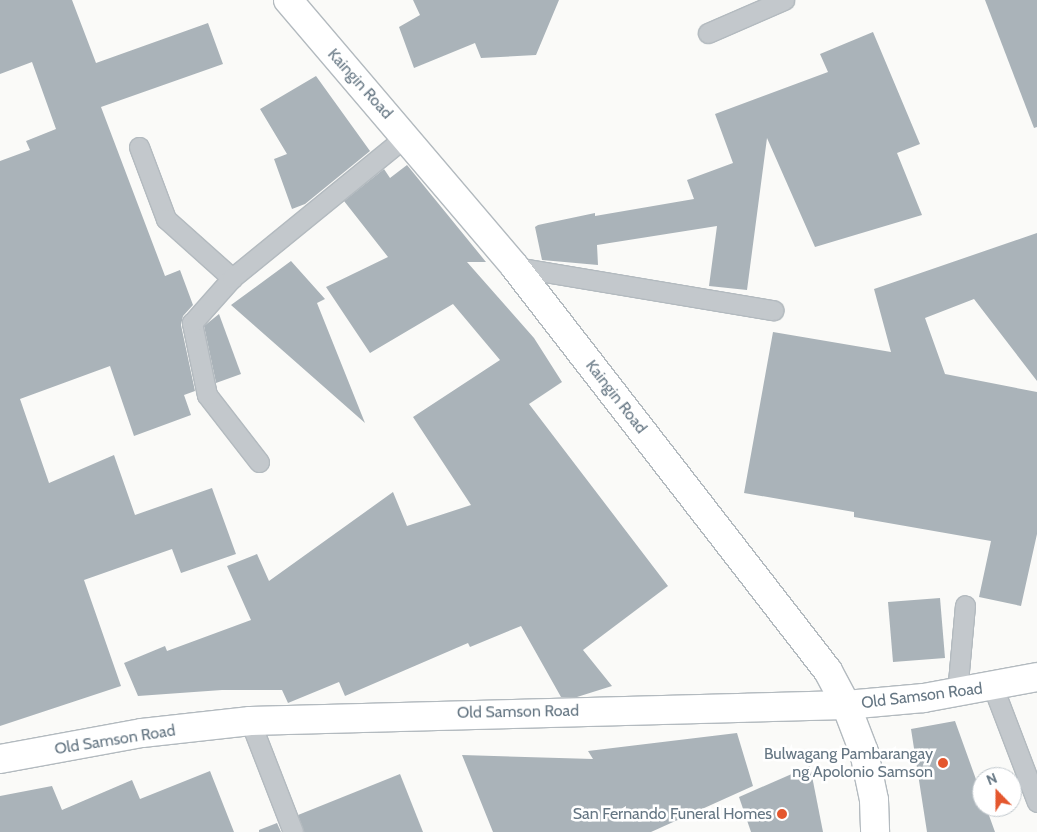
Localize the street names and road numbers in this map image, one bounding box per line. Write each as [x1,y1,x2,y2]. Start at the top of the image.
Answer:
street label: Kaingin Road [323,45,397,123]
street label: Kaingin Road [581,356,651,438]
street label: Old Samson Road [860,679,984,713]
street label: Old Samson Road [457,701,579,723]
street label: Old Samson Road [53,721,177,759]

